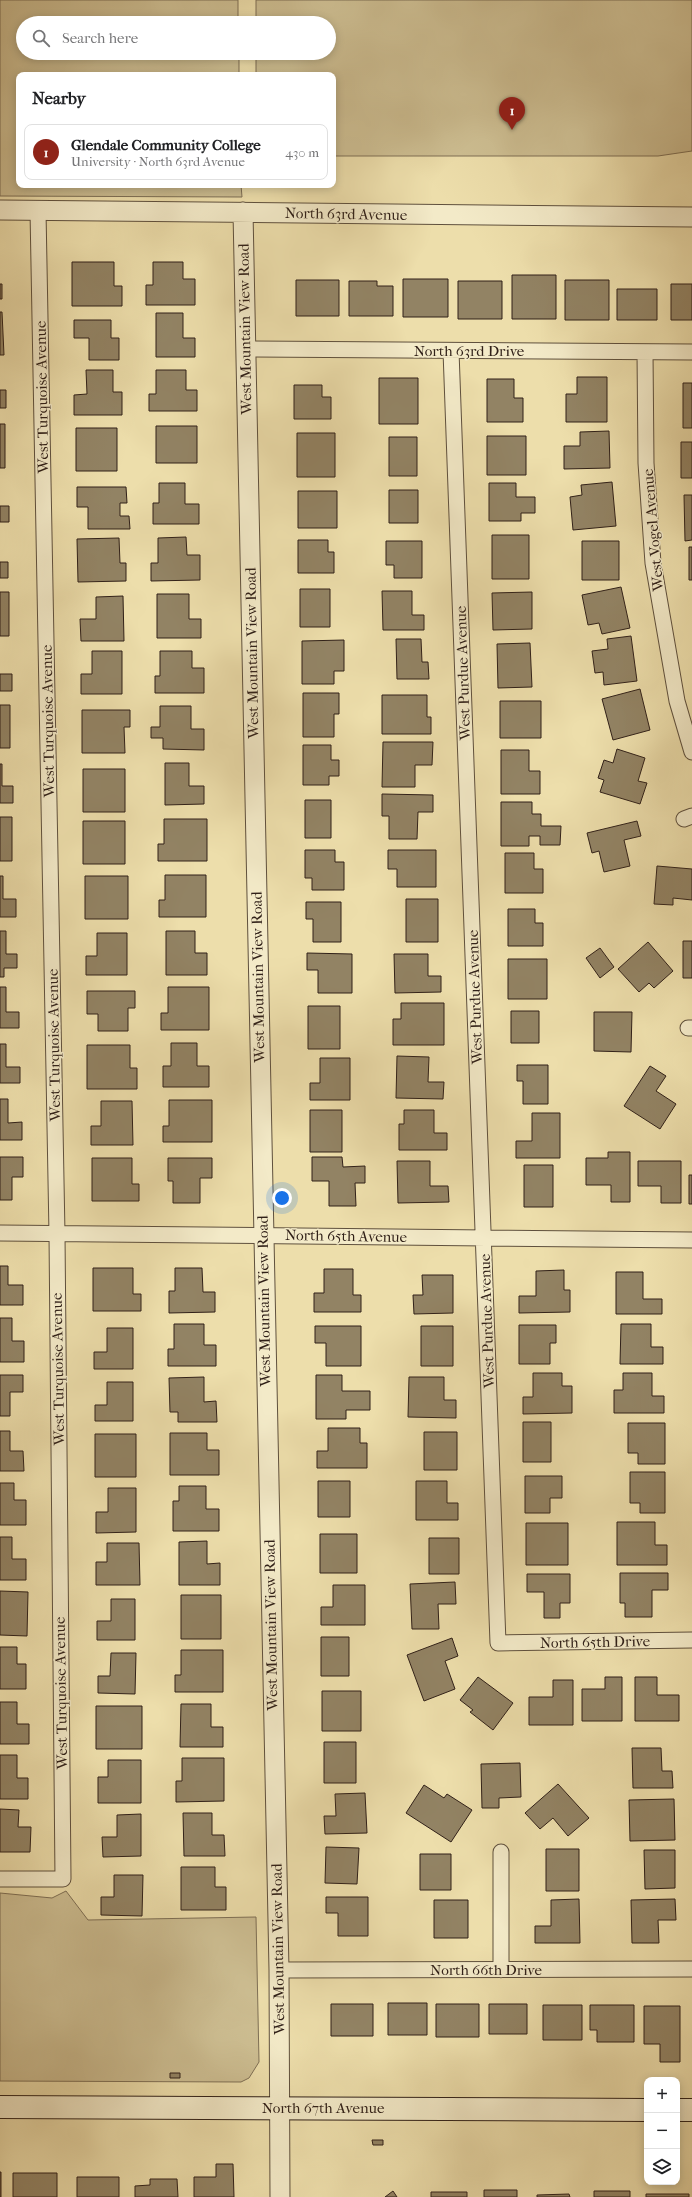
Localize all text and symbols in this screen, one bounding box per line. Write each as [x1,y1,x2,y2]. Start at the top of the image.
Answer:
search box [16,16,336,60]
icon: search [30,27,52,49]
text: Search here [62,29,138,47]
text: Nearby [32,88,86,108]
pin: 1 [499,97,525,130]
text: Glendale Community College [71,136,261,154]
text: 1 [44,145,48,160]
text: 430 m [285,145,319,160]
text: University · North 63rd Avenue [71,154,245,169]
street label: North 63rd Avenue [285,204,408,224]
street label: West Mountain View Road [234,242,256,416]
street label: West Turquoise Avenue [32,320,52,474]
street label: North 63rd Drive [414,342,525,360]
street label: West Vogel Avenue [639,467,667,593]
street label: West Mountain View Road [241,566,263,740]
street label: West Purdue Avenue [452,605,474,742]
street label: West Turquoise Avenue [38,644,58,798]
street label: West Mountain View Road [247,890,269,1064]
street label: West Purdue Avenue [464,929,486,1066]
street label: West Turquoise Avenue [44,968,64,1122]
your location [272,1188,292,1208]
street label: West Mountain View Road [253,1214,275,1388]
street label: North 65th Avenue [285,1226,408,1246]
street label: West Purdue Avenue [476,1253,498,1390]
street label: West Turquoise Avenue [48,1292,68,1446]
street label: West Mountain View Road [260,1538,282,1712]
street label: West Turquoise Avenue [51,1616,71,1770]
street label: North 65th Drive [540,1632,651,1652]
street label: West Mountain View Road [267,1862,289,2036]
street label: North 66th Drive [430,1961,543,1979]
map controls [644,2077,680,2185]
button: + [644,2077,680,2113]
street label: North 67th Avenue [262,2099,385,2117]
button: − [644,2113,680,2149]
button: layers [644,2149,680,2185]

